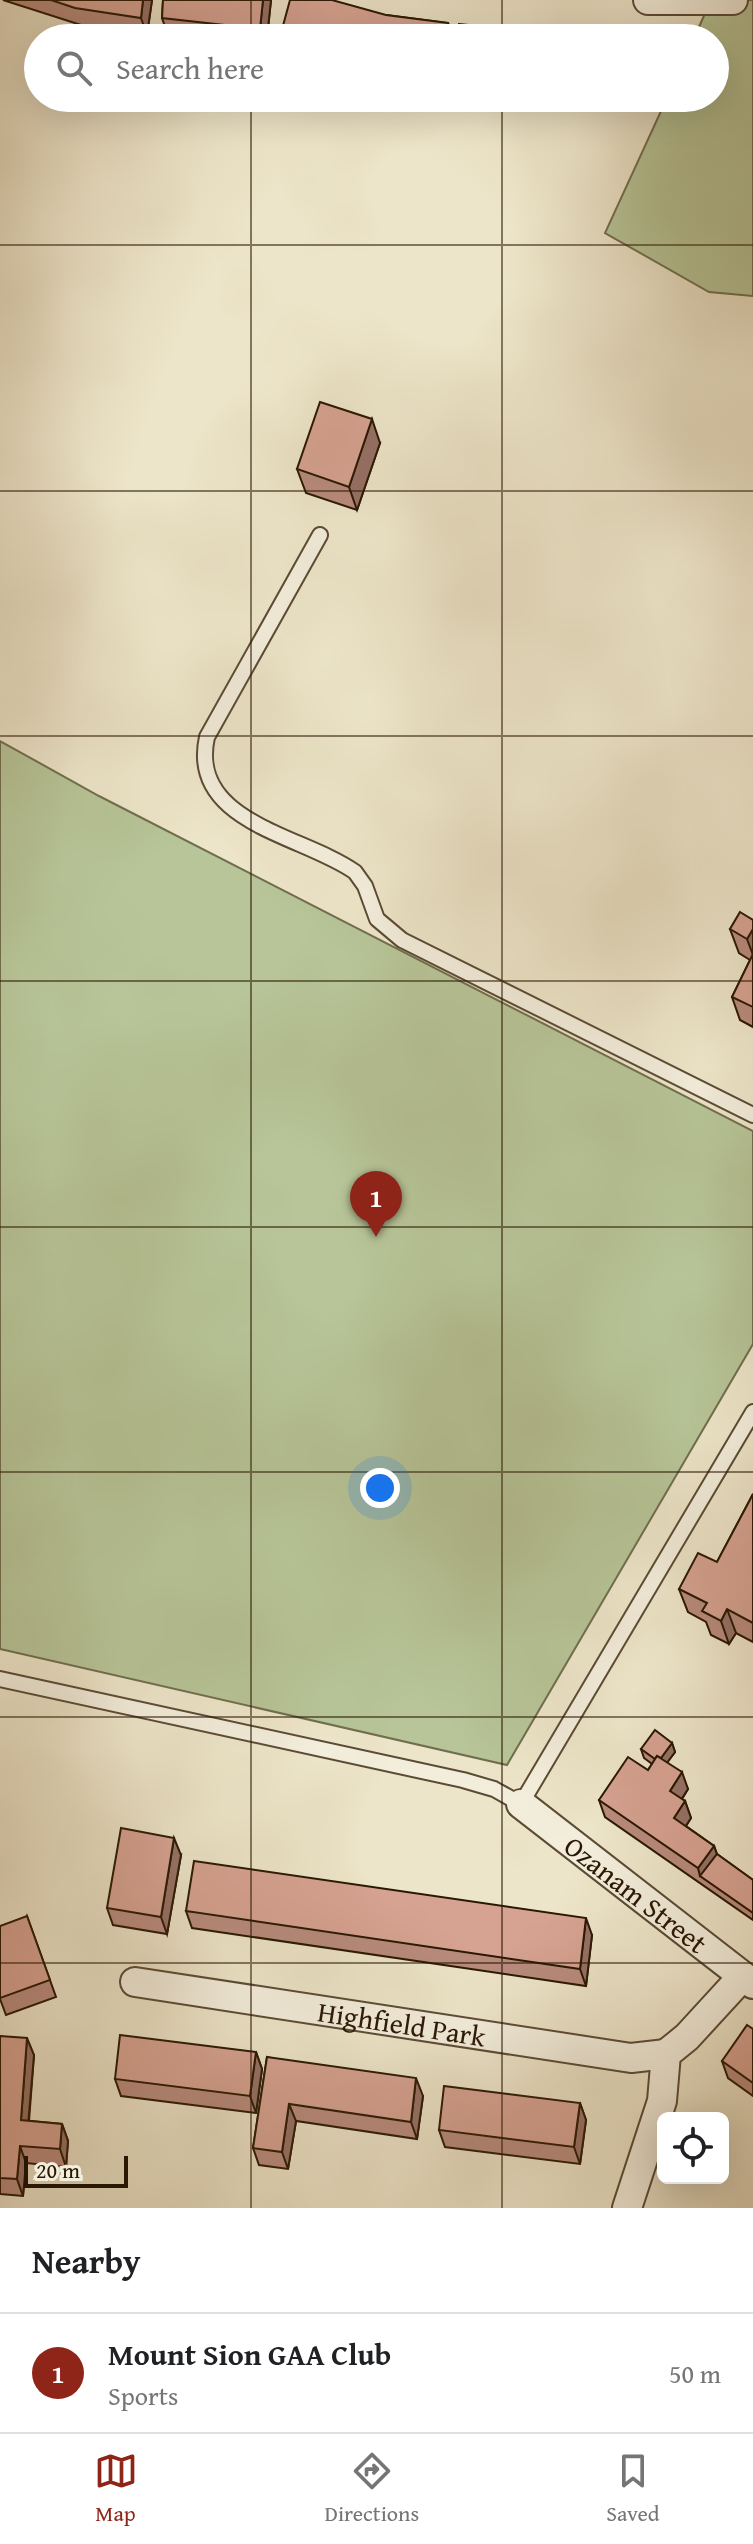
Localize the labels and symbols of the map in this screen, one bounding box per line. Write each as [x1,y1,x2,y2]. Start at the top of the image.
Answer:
pin: 1 [350,1171,402,1237]
your location [360,1468,400,1508]
street label: Ozanam Street [556,1825,717,1962]
street label: Highfield Park [315,1990,489,2056]
scale bar [24,2152,128,2188]

